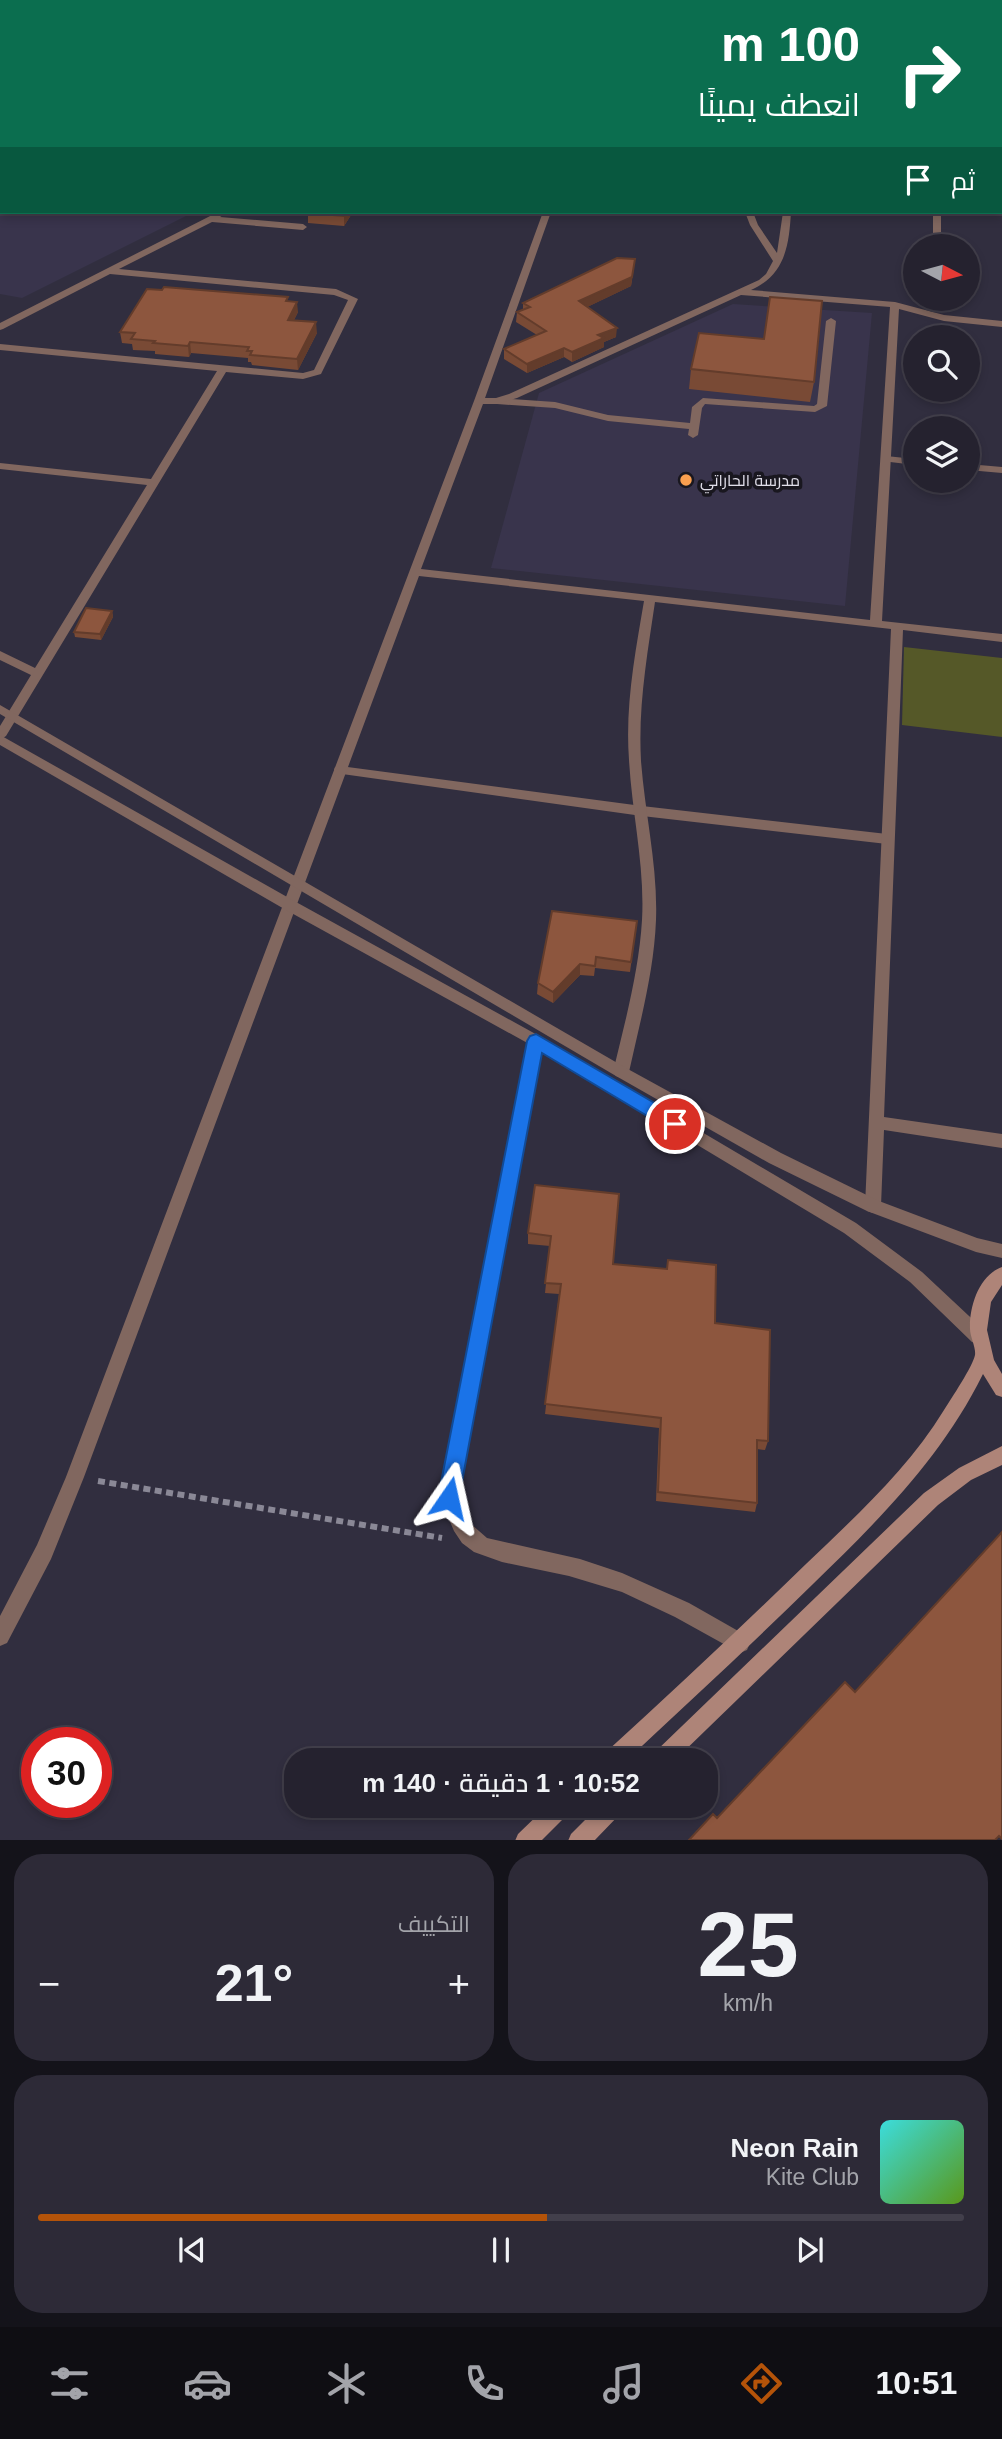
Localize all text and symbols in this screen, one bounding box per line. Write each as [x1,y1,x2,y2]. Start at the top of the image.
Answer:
text: 100 m [721,17,860,71]
icon: right [884,28,975,119]
text: انعطف يمينًا [697,87,860,123]
icon: arrive [899,161,937,199]
text: ثم [951,166,975,196]
north arrow [903,234,980,312]
map controls [903,234,980,493]
button: search [903,325,980,402]
button: layers [903,416,980,493]
marker: مدرسة الحاراتي [678,472,694,488]
place label: مدرسة الحاراتي [700,472,800,494]
pin [645,1094,705,1154]
icon: arrive [656,1105,694,1143]
position arrow [412,1461,486,1535]
speed limit sign: 30 [21,1727,112,1818]
text: 10:52 · 1 دقيقة · 140 m [362,1768,640,1798]
text: 25 [697,1894,799,1995]
text: التكييف [398,1911,470,1937]
text: 21° [215,1954,293,2012]
text: − [38,1963,60,2005]
text: + [448,1963,470,2005]
text: km/h [723,1990,773,2016]
text: Neon Rain [730,2133,859,2163]
text: Kite Club [766,2164,859,2190]
icon: previous [173,2231,211,2269]
icon: pause [482,2231,520,2269]
icon: next [791,2231,829,2269]
icon: filters [45,2359,94,2408]
icon: car [183,2359,232,2408]
icon: climate [322,2359,371,2408]
icon: phone [460,2359,509,2408]
icon: music [599,2359,648,2408]
icon: directions [737,2359,786,2408]
text: 10:51 [875,2365,957,2401]

